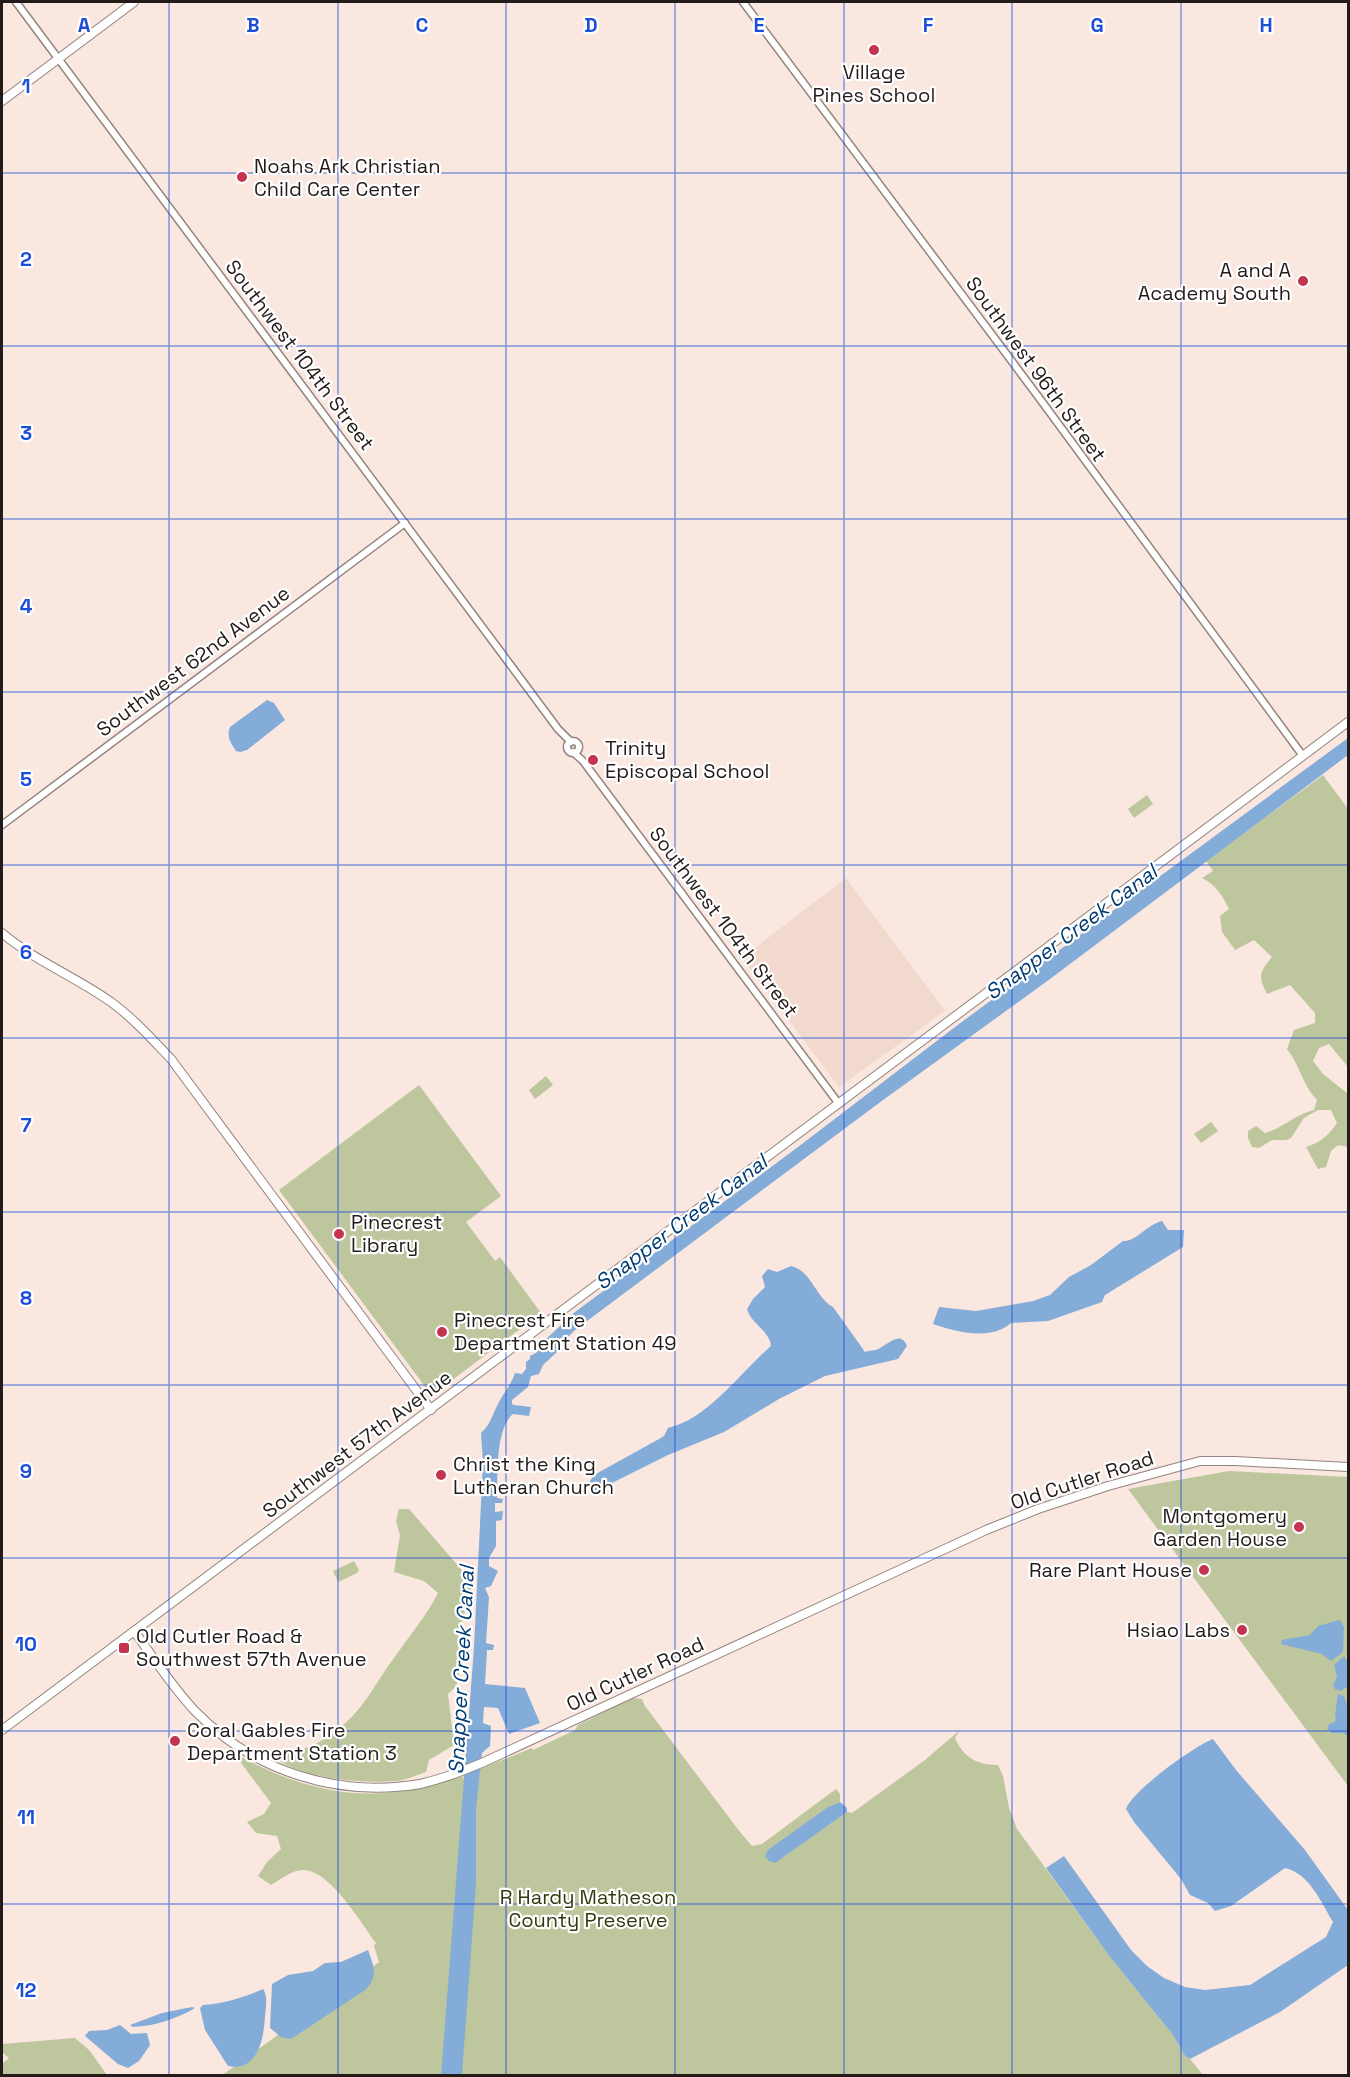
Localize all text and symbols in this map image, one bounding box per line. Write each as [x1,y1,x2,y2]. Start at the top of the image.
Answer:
text: A [78,12,91,38]
text: B [246,12,260,38]
text: C [416,12,429,38]
text: D [584,12,598,38]
text: E [753,12,765,38]
text: F [923,12,934,38]
text: G [1090,12,1104,38]
text: H [1259,12,1273,38]
marker: Village Pines School [867,43,881,57]
place label: Village Pines School [813,59,935,108]
text: 1 [21,73,31,99]
place label: Noahs Ark Christian Child Care Center [254,153,441,202]
marker: Noahs Ark Christian Child Care Center [235,170,249,184]
text: 2 [20,246,32,272]
street label: Southwest 104th Street [220,255,380,455]
place label: A and A Academy South [1138,257,1291,306]
street label: Southwest 96th Street [960,271,1112,467]
marker: A and A Academy South [1296,274,1310,288]
text: 3 [20,420,32,446]
street label: Southwest 62nd Avenue [91,580,295,742]
text: 4 [20,593,33,619]
place label: Trinity Episcopal School [605,735,769,784]
marker: Trinity Episcopal School [586,753,600,767]
text: 5 [20,766,32,792]
street label: Southwest 104th Street [644,822,804,1022]
water label: Snapper Creek Canal [979,857,1165,1006]
text: 6 [20,939,32,965]
text: 7 [20,1112,32,1138]
water label: Snapper Creek Canal [589,1147,775,1296]
place label: Pinecrest Library [351,1209,443,1258]
marker: Pinecrest Library [332,1227,346,1241]
text: 8 [20,1285,32,1311]
place label: Pinecrest Fire Department Station 49 [454,1307,676,1356]
marker: Pinecrest Fire Department Station 49 [435,1325,449,1339]
street label: Southwest 57th Avenue [257,1364,457,1524]
street label: Old Cutler Road [1007,1445,1157,1515]
place label: Christ the King Lutheran Church [453,1451,614,1500]
text: 9 [20,1458,32,1484]
marker: Christ the King Lutheran Church [434,1468,448,1482]
place label: Montgomery Garden House [1153,1503,1287,1552]
marker: Montgomery Garden House [1292,1520,1306,1534]
place label: Rare Plant House [1029,1557,1192,1583]
water label: Snapper Creek Canal [442,1562,480,1775]
marker: Rare Plant House [1197,1563,1211,1577]
place label: Hsiao Labs [1127,1617,1230,1643]
place label: Old Cutler Road & Southwest 57th Avenue [136,1623,367,1672]
marker: Hsiao Labs [1235,1623,1249,1637]
text: 10 [15,1631,37,1657]
street label: Old Cutler Road [562,1631,708,1717]
marker: Old Cutler Road & Southwest 57th Avenue [117,1641,131,1655]
place label: Coral Gables Fire Department Station 3 [187,1717,397,1766]
marker: Coral Gables Fire Department Station 3 [168,1734,182,1748]
text: 11 [17,1804,35,1830]
park label: R Hardy Matheson County Preserve [500,1884,676,1933]
text: 12 [16,1977,37,2003]

